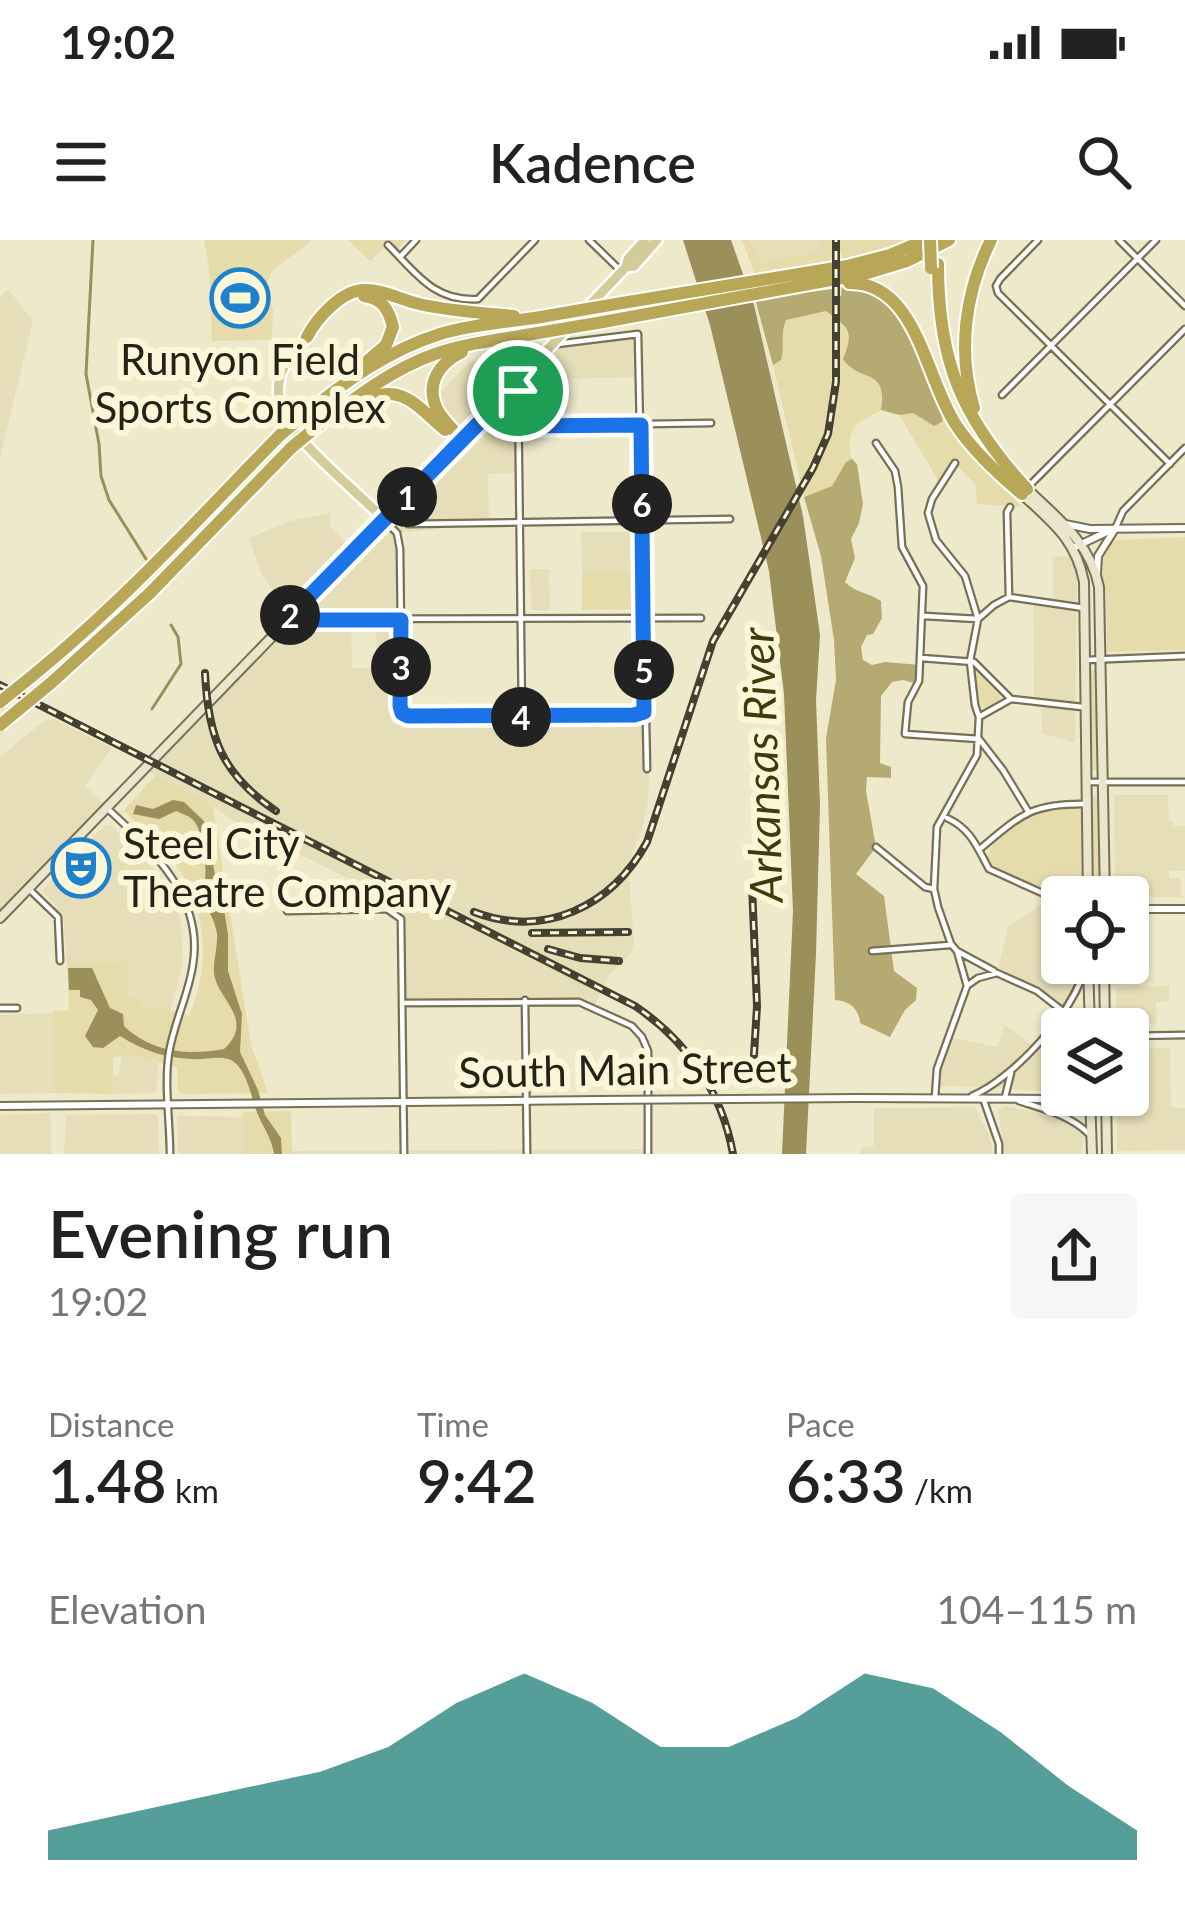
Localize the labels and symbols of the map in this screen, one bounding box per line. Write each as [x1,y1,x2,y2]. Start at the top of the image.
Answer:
sports icon: Runyon Field Sports Complex [209,267,271,329]
place label: Runyon Field Sports Complex [94,334,386,432]
pin [467,340,569,442]
pin: 1 [377,467,437,527]
pin: 6 [612,474,672,534]
pin: 2 [260,585,320,645]
water label: Arkansas River [729,625,793,905]
pin: 3 [371,637,431,697]
pin: 5 [614,640,674,700]
pin: 4 [491,687,551,747]
place label: Steel City Theatre Company [123,818,451,916]
theatre icon: Steel City Theatre Company [50,837,112,899]
street label: South Main Street [458,1041,792,1097]

